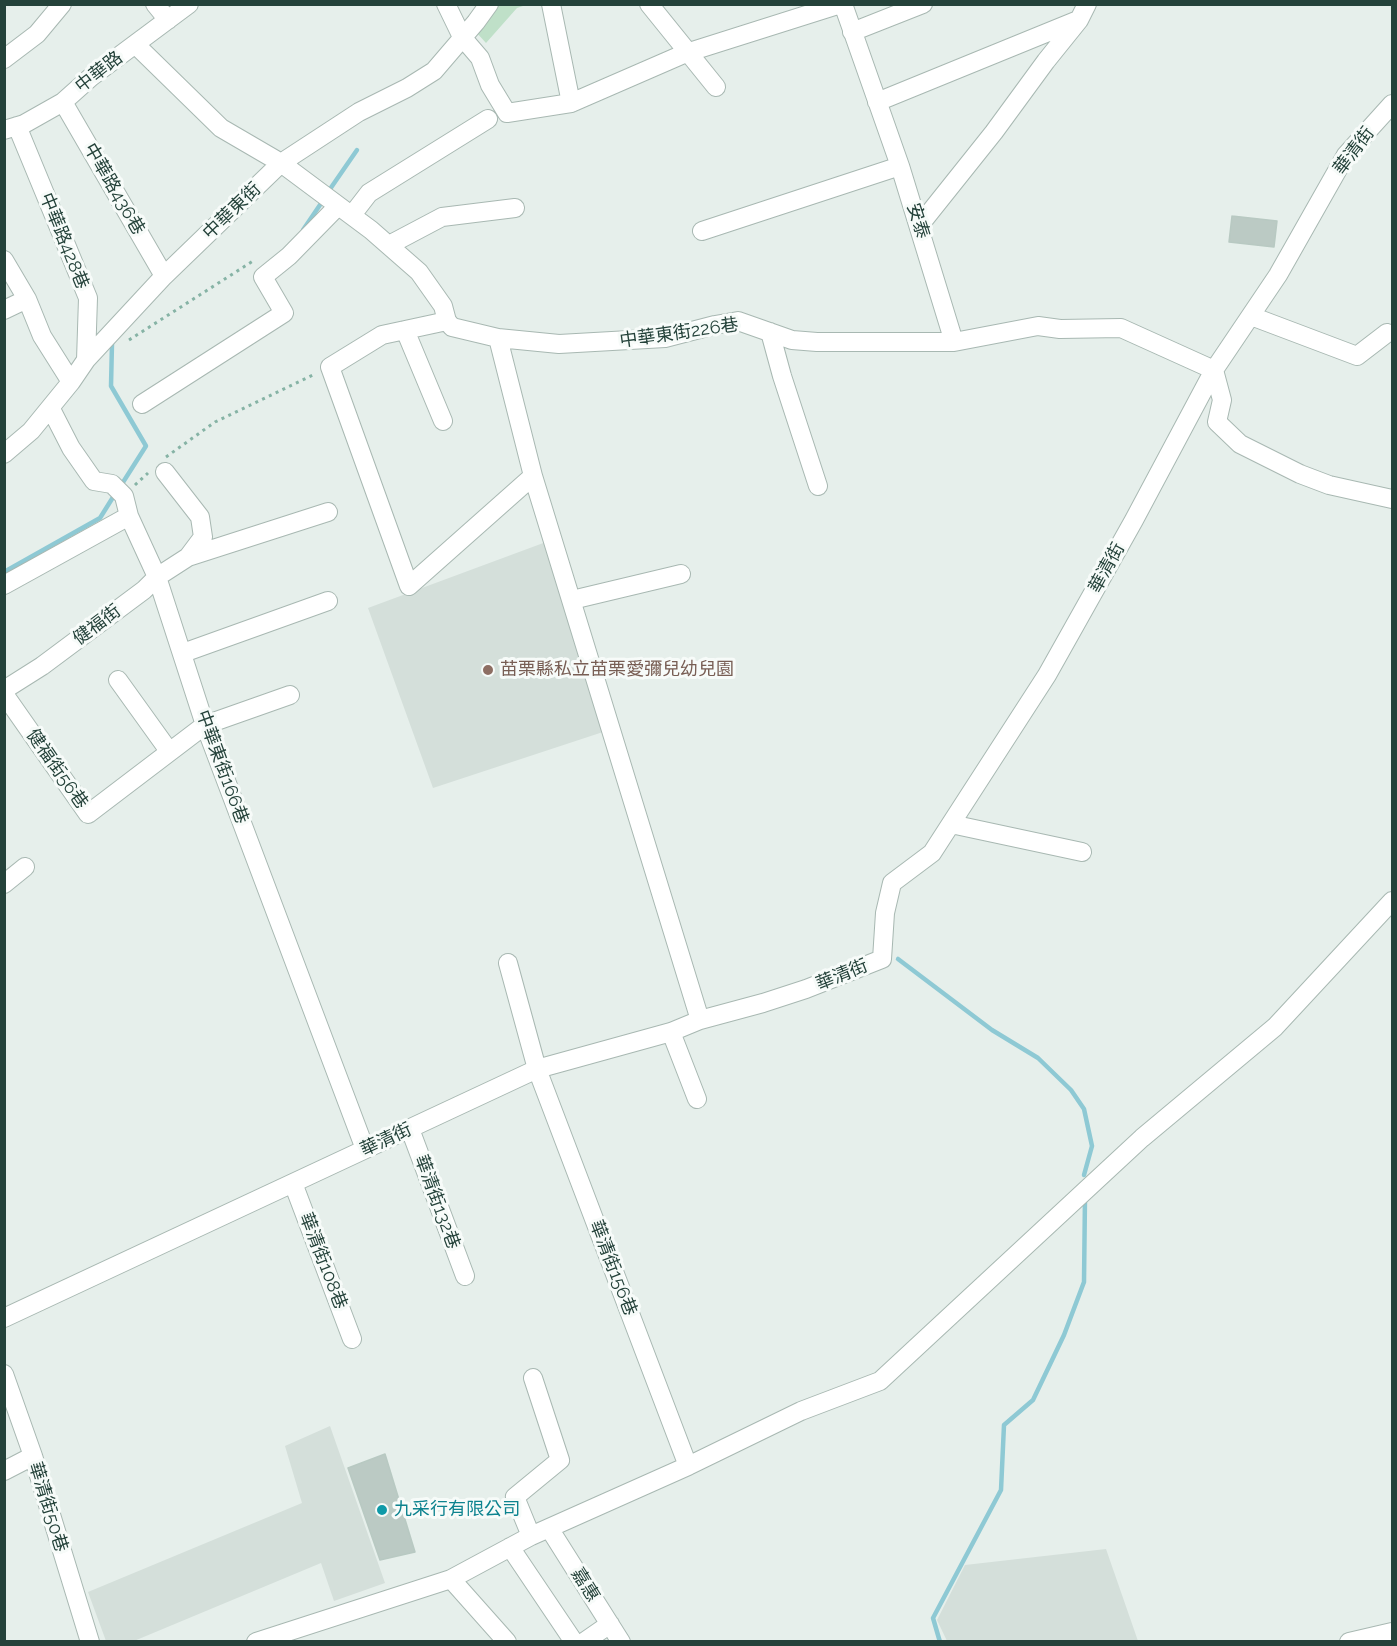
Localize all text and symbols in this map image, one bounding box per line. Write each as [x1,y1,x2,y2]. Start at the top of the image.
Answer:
street label: 中華路 [71,47,127,97]
street label: 華清街 [1329,123,1379,179]
street label: 中華路436巷 [79,139,149,239]
street label: 中華東街 [199,178,265,244]
street label: 中華路428巷 [35,190,93,292]
street label: 安泰 [902,201,934,241]
street label: 中華東街226巷 [618,314,740,352]
street label: 華清街 [1084,539,1130,597]
street label: 健福街 [69,600,125,650]
place label: 苗栗縣私立苗栗愛彌兒幼兒園 [500,659,734,681]
marker: 苗栗縣私立苗栗愛彌兒幼兒園 [481,663,495,677]
street label: 中華東街166巷 [191,707,253,827]
street label: 健福街56巷 [22,725,92,813]
street label: 華清街 [813,955,871,995]
street label: 華清街 [357,1119,415,1161]
street label: 華清街132巷 [410,1152,464,1252]
street label: 華清街108巷 [295,1210,351,1312]
street label: 華清街156巷 [585,1217,641,1319]
street label: 華清街50巷 [24,1459,72,1555]
place label: 九采行有限公司 [394,1499,520,1521]
marker: 九采行有限公司 [375,1503,389,1517]
street label: 嘉惠 [566,1564,604,1606]

